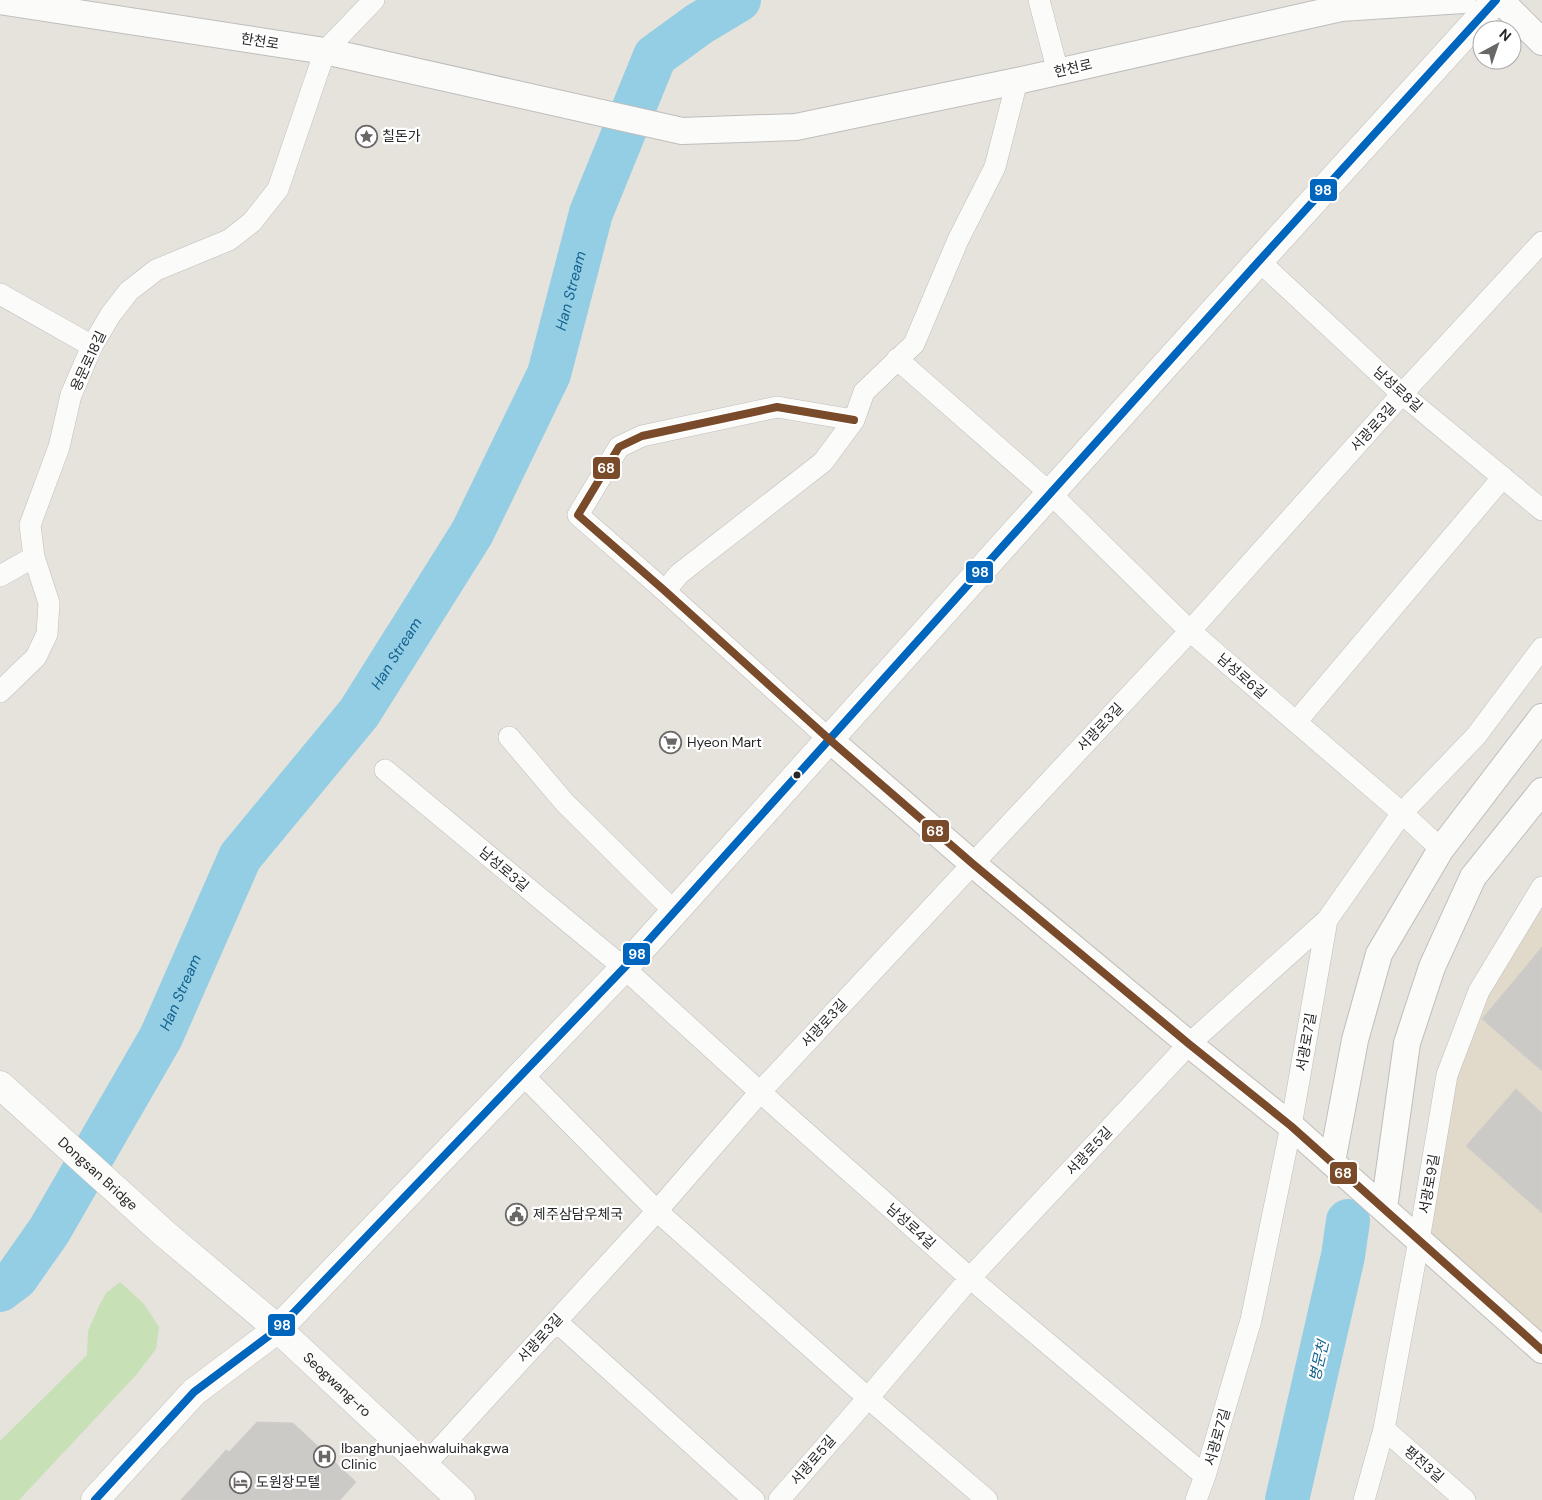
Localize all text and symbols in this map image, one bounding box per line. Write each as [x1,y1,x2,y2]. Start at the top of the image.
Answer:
north arrow [1472,20,1522,70]
text: N [1496,25,1515,45]
street label: 한천로 [240,29,281,53]
street label: 한천로 [1052,55,1094,81]
place icon: 칠돈가 [354,124,378,148]
place label: 칠돈가 [382,127,421,145]
line badge: 98 [1309,178,1338,202]
text: 98 [1314,181,1332,199]
water label: Han Stream [551,249,591,333]
street label: 용문로18길 [66,328,110,394]
street label: 남성로8길 [1370,362,1426,416]
street label: 서광로3길 [1346,399,1400,455]
line badge: 68 [592,456,621,480]
text: 68 [597,459,615,477]
line badge: 98 [965,560,994,584]
text: 98 [971,563,989,581]
water label: Han Stream [366,614,426,693]
street label: 남성로6길 [1213,649,1271,703]
street label: 서광로3길 [1073,699,1127,755]
supermarket icon: Hyeon Mart [659,730,683,754]
place label: Hyeon Mart [687,733,762,751]
unlabelled marker [792,770,802,780]
line badge: 68 [921,819,950,843]
text: 68 [926,822,944,840]
street label: 남성로3길 [475,843,533,895]
line badge: 98 [622,942,651,966]
text: 98 [628,945,646,963]
water label: Han Stream [155,951,206,1034]
street label: 서광로3길 [797,995,851,1051]
street label: 서광로7길 [1292,1011,1320,1073]
street label: 서광로5길 [1062,1123,1116,1179]
street label: Dongsan Bridge [54,1133,142,1214]
street label: 서광로9길 [1415,1153,1443,1215]
line badge: 68 [1329,1161,1358,1185]
text: 68 [1334,1164,1352,1182]
street label: 남성로4길 [883,1199,939,1253]
public building icon: 제주삼담우체국 [505,1202,529,1226]
place label: 제주삼담우체국 [533,1205,623,1223]
street label: 서광로3길 [513,1310,567,1366]
line badge: 98 [267,1313,296,1337]
text: 98 [273,1316,291,1334]
water label: 병문천 [1305,1336,1334,1383]
street label: Seogwang-ro [299,1348,375,1420]
street label: 서광로7길 [1200,1406,1234,1468]
street label: 서광로5길 [787,1431,839,1489]
place label: Ibanghunjaehwaluihakgwa Clinic [341,1439,509,1473]
street label: 평전3길 [1400,1442,1448,1486]
hospital icon: Ibanghunjaehwaluihakgwa Clinic [313,1444,337,1468]
hotel icon: 도원장모텔 [228,1470,252,1494]
place label: 도원장모텔 [256,1473,320,1491]

